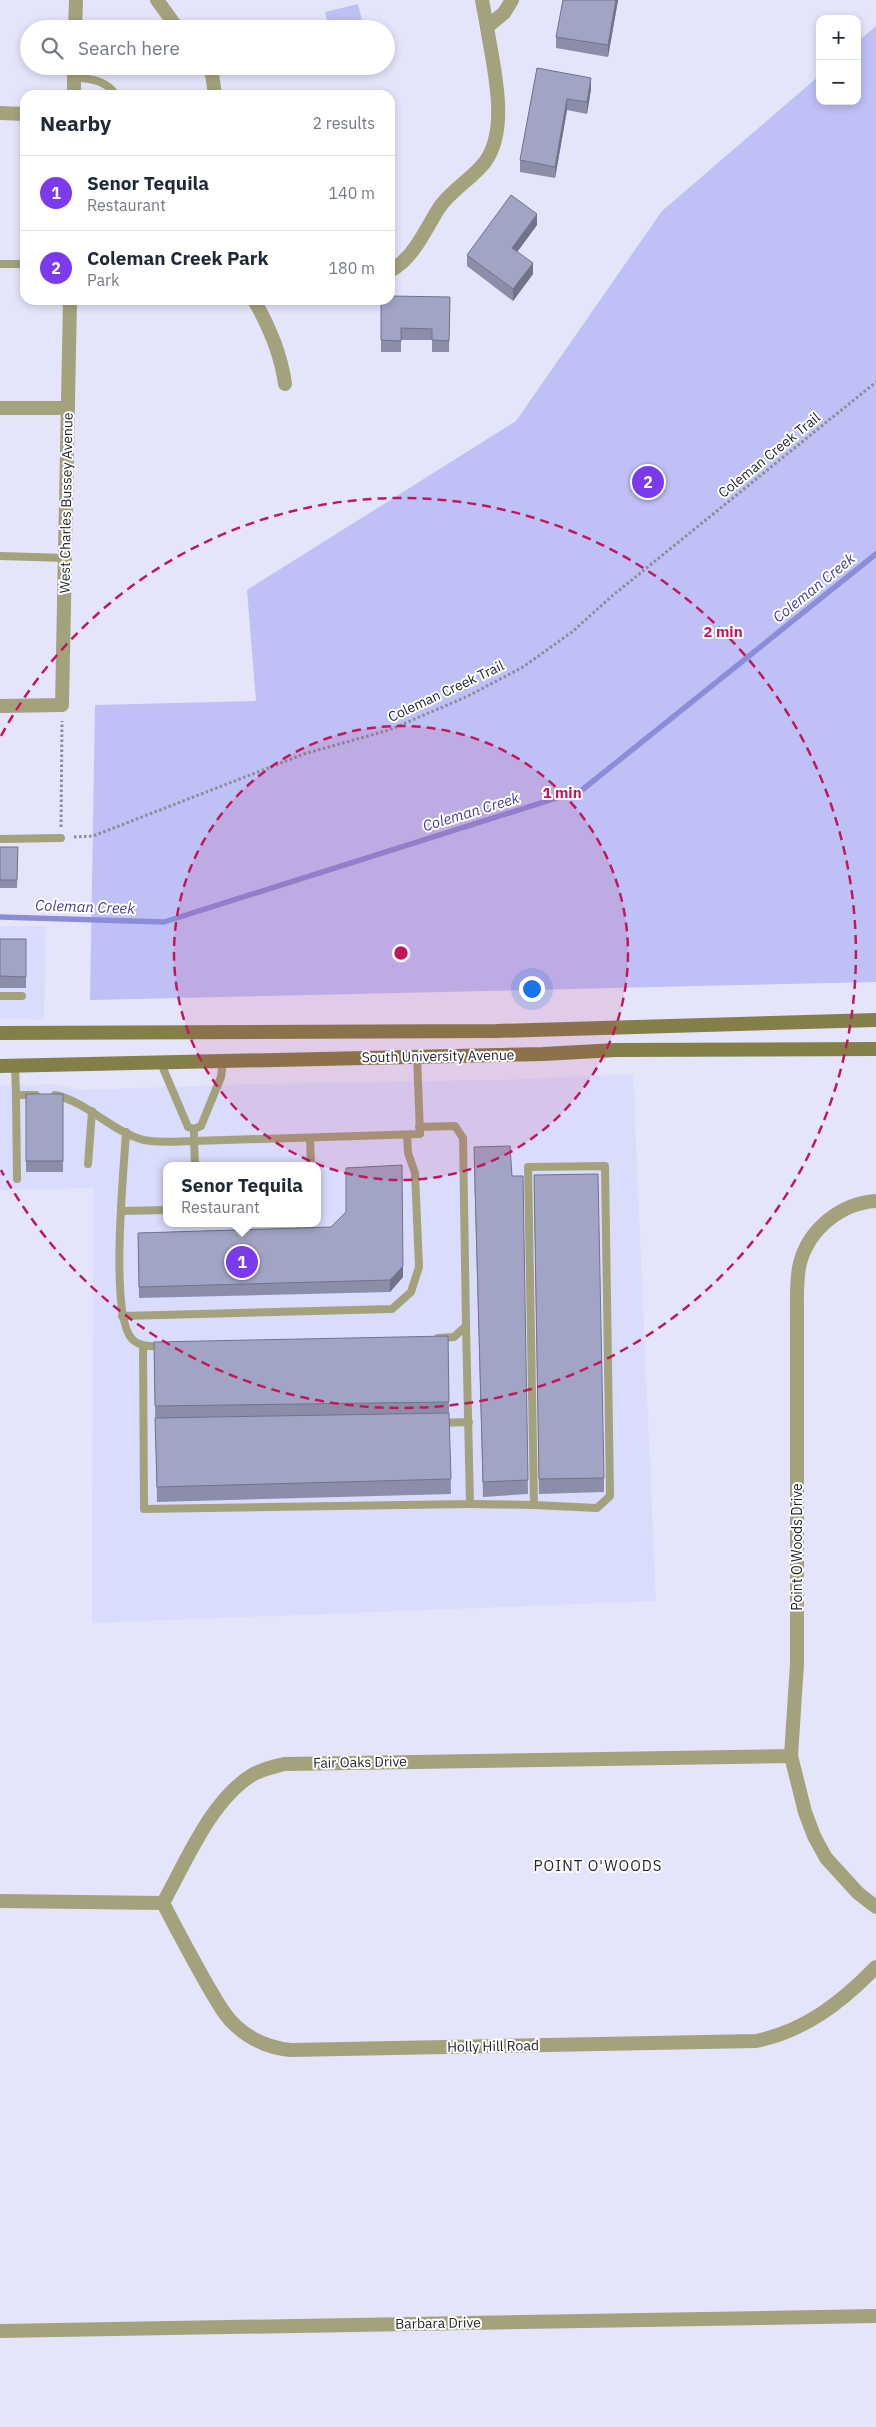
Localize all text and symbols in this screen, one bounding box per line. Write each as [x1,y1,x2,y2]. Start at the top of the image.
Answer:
map controls [816,15,861,105]
button: + [816,15,861,60]
search box [20,20,395,75]
icon: search [38,34,66,62]
text: Search here [78,36,180,60]
button: − [816,60,861,105]
text: Nearby [40,109,111,137]
text: 2 results [312,113,375,133]
text: Senor Tequila [87,171,209,195]
text: 1 [51,183,61,203]
text: 140 m [328,183,375,203]
text: Restaurant [87,195,166,215]
text: Coleman Creek Park [87,246,269,270]
text: 2 [51,258,61,278]
text: 180 m [328,258,375,278]
text: Park [87,270,119,290]
street label: Coleman Creek Trail [714,408,824,502]
street label: West Charles Bussey Avenue [55,412,77,594]
pin: 2 [632,463,664,501]
water label: Coleman Creek [769,549,859,626]
text: 2 min [703,622,743,641]
street label: Coleman Creek Trail [385,656,507,726]
text: 1 min [542,783,582,802]
water label: Coleman Creek [420,788,522,835]
water label: Coleman Creek [35,895,135,918]
centre of rings [392,944,410,962]
your location [519,976,545,1002]
street label: South University Avenue [361,1046,515,1066]
popup [163,1162,321,1227]
text: Senor Tequila [181,1173,303,1197]
text: Restaurant [181,1197,260,1217]
pin: 1 [226,1243,258,1281]
street label: Point O Woods Drive [788,1483,806,1611]
street label: Fair Oaks Drive [313,1752,407,1772]
district label: POINT O'WOODS [533,1856,663,1875]
street label: Holly Hill Road [447,2036,539,2056]
street label: Barbara Drive [395,2313,481,2333]

